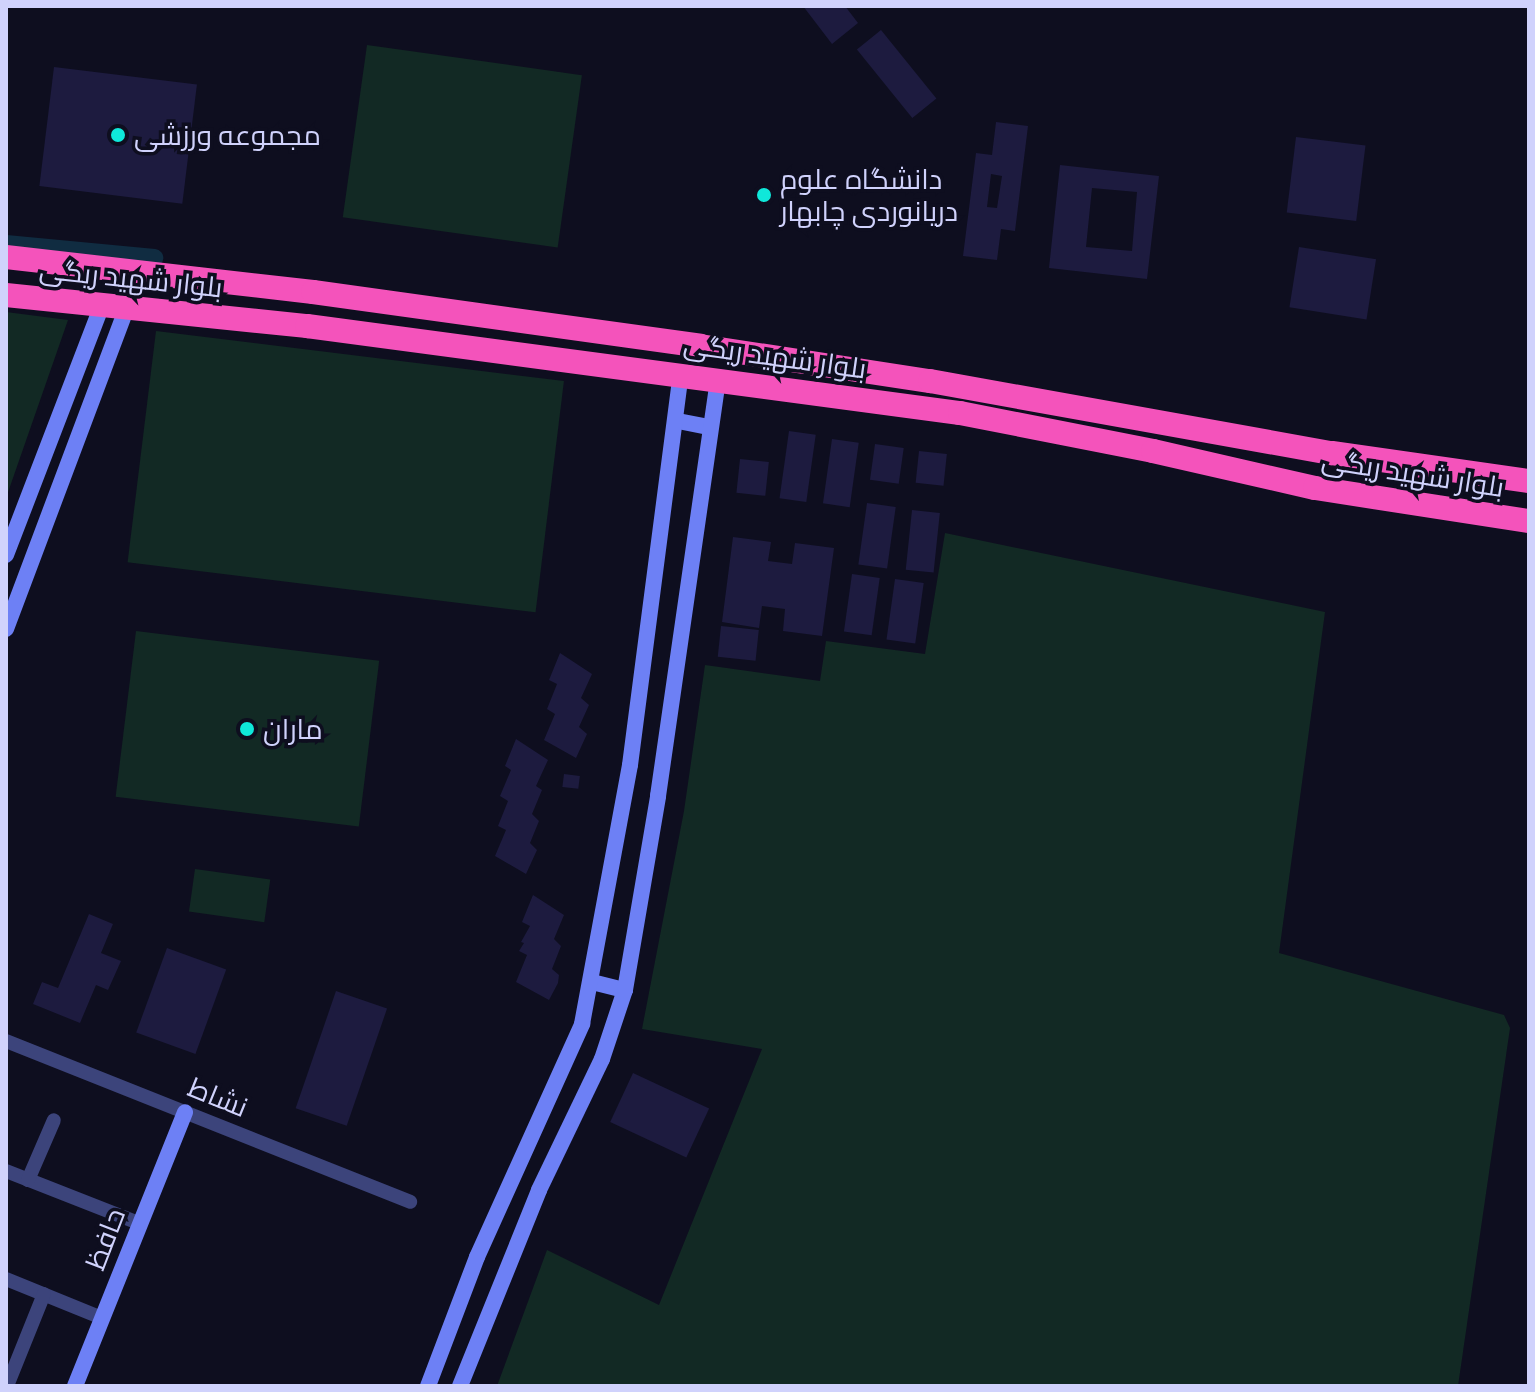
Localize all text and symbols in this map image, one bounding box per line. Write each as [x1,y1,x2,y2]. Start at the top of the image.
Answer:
place label: مجموعه ورزشی [134,118,321,152]
marker: مجموعه ورزشی [109,126,127,144]
place label: دانشگاه علوم دریانوردی چابهار [780,162,958,228]
marker: دانشگاه علوم دریانوردی چابهار [755,186,773,204]
street label: بلوار شهید ریگی [38,252,224,304]
street label: بلوار شهید ریگی [681,327,869,385]
street label: بلوار شهید ریگی [1319,442,1507,504]
place label: ماران [263,712,323,746]
marker: ماران [238,720,256,738]
street label: نشاط [183,1070,253,1124]
street label: حافظ [78,1204,132,1274]

